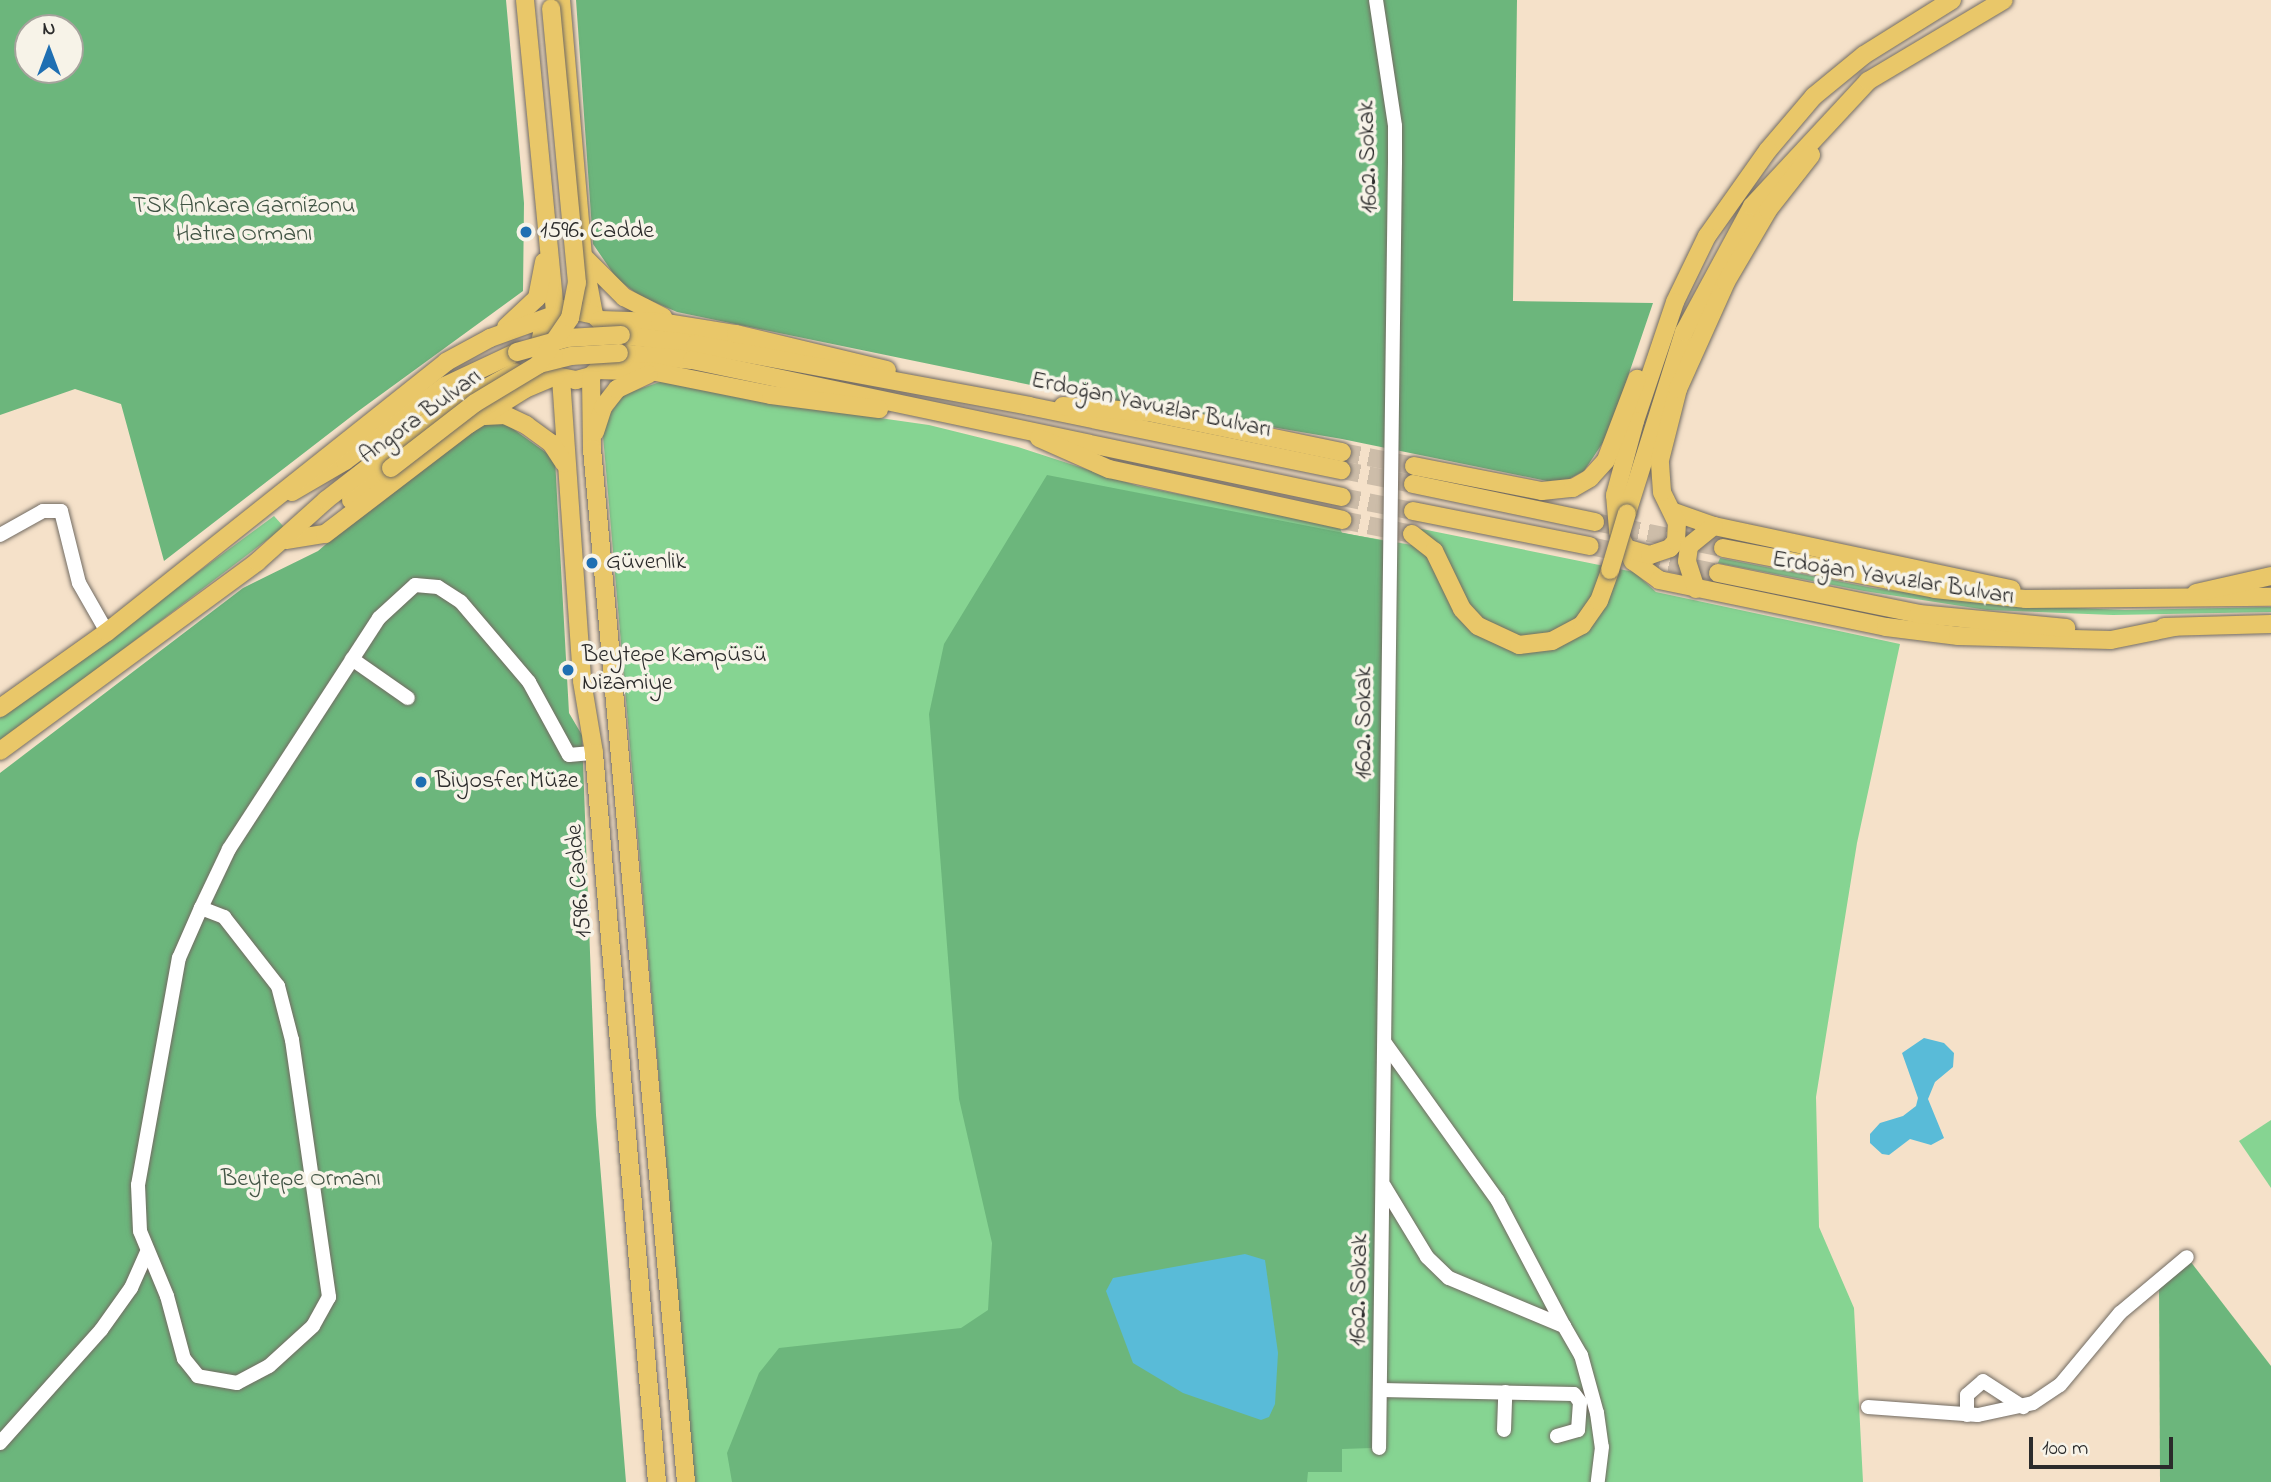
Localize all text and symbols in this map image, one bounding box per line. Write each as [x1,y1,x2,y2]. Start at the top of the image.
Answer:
north arrow [14,14,84,84]
text: N [43,16,55,43]
street label: 1602. Sokak [1353,100,1385,214]
park label: TSK Ankara Garnizonu Hatıra Ormanı [133,193,355,249]
place label: 1596. Cadde [540,218,654,246]
marker: 1596. Cadde [518,224,534,240]
street label: Angora Bulvarı [354,363,488,471]
street label: Erdoğan Yavuzlar Bulvarı [1028,366,1274,446]
street label: Erdoğan Yavuzlar Bulvarı [1770,546,2016,612]
place label: Güvenlik [606,549,686,577]
marker: Güvenlik [584,555,600,571]
place label: Beytepe Kampüsü Nizamiye [582,642,767,698]
marker: Beytepe Kampüsü Nizamiye [560,662,576,678]
street label: 1602. Sokak [1351,667,1379,779]
place label: Biyosfer Müze [435,768,579,796]
marker: Biyosfer Müze [413,774,429,790]
street label: 1596. Cadde [561,823,599,939]
park label: Beytepe Ormanı [221,1166,381,1194]
street label: 1602. Sokak [1345,1233,1375,1347]
scale bar [2033,1422,2176,1466]
text: 100 m [2042,1434,2088,1464]

